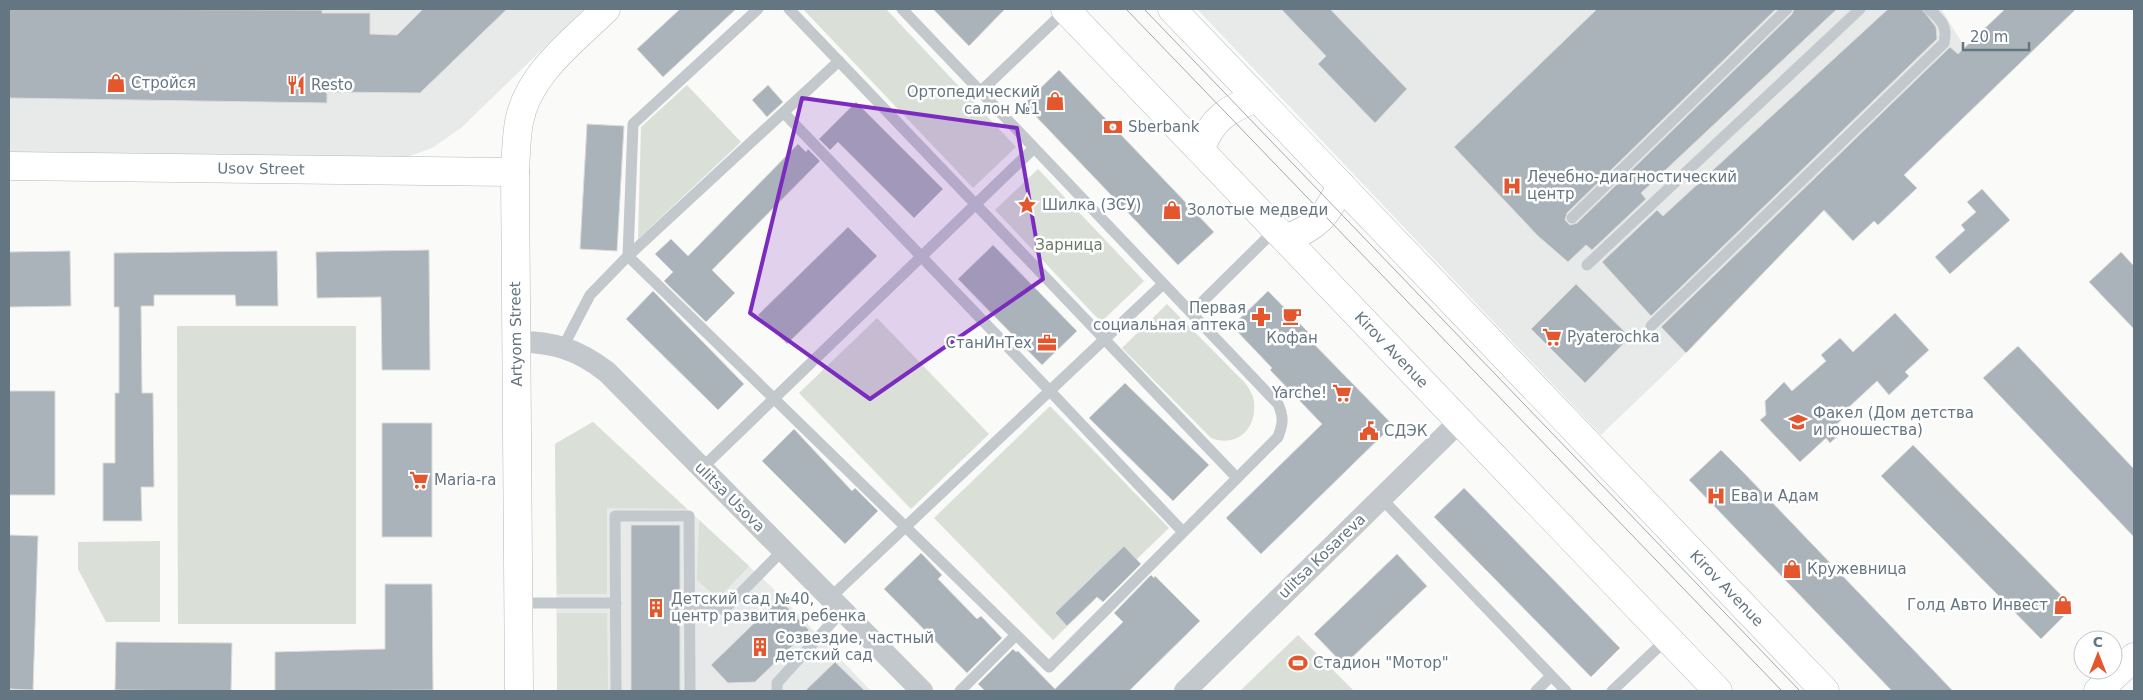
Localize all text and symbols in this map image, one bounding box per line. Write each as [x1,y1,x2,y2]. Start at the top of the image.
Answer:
scale bar [1963,20,2029,52]
text: 20 m [1970,28,2008,46]
shop icon: Стройся [105,72,127,94]
place label: Стройся [131,74,196,92]
restaurant icon: Resto [285,74,307,96]
place label: Resto [311,76,353,94]
place label: Ортопедический салон №1 [907,83,1040,118]
shop icon: Ортопедический салон №1 [1044,90,1066,112]
bank icon: Sberbank [1102,116,1124,138]
place label: Sberbank [1128,118,1200,136]
street label: Usov Street [217,159,305,179]
place label: Лечебно-диагностический центр [1527,168,1737,203]
hospital icon: Лечебно-диагностический центр [1501,175,1523,197]
place icon: Шилка (ЗСУ) [1016,194,1038,216]
place label: Шилка (ЗСУ) [1042,196,1141,214]
shop icon: Золотые медведи [1161,199,1183,221]
place label: Золотые медведи [1187,201,1328,219]
park label: Зарница [1035,236,1103,254]
street label: Artyom Street [506,281,526,387]
place label: Первая социальная аптека [1093,299,1246,334]
cafe icon: Кофан [1281,305,1303,327]
pharmacy icon: Первая социальная аптека [1250,306,1272,328]
street label: Kirov Avenue [1351,308,1432,392]
supermarket icon: Pyaterochka [1541,326,1563,348]
place label: Pyaterochka [1567,328,1660,346]
place label: Кофан [1266,329,1318,347]
office icon: СтанИнТех [1036,332,1058,354]
place label: СтанИнТех [945,334,1032,352]
supermarket icon: Yarche! [1331,382,1353,404]
place label: Yarche! [1271,384,1327,402]
place label: Факел (Дом детства и юношества) [1813,404,1974,439]
school or university icon: Факел (Дом детства и юношества) [1787,411,1809,433]
public building icon: СДЭК [1358,420,1380,442]
place label: СДЭК [1384,422,1428,440]
street label: ulitsa Usova [691,458,769,536]
supermarket icon: Maria-ra [408,469,430,491]
place label: Maria-ra [434,471,496,489]
hospital icon: Ева и Адам [1705,485,1727,507]
place label: Ева и Адам [1731,487,1819,505]
street label: ulitsa Kosareva [1275,510,1369,602]
street label: Kirov Avenue [1686,546,1767,630]
shop icon: Кружевница [1781,558,1803,580]
place label: Кружевница [1807,560,1907,578]
place label: Детский сад №40, центр развития ребенка [671,590,866,625]
shop icon: Голд Авто Инвест [2052,594,2074,616]
place label: Голд Авто Инвест [1907,596,2048,614]
building icon: Детский сад №40, центр развития ребенка [645,597,667,619]
place label: Созвездие, частный детский сад [775,629,934,664]
north arrow [2073,630,2123,680]
text: С [2093,634,2103,650]
building icon: Созвездие, частный детский сад [749,636,771,658]
sports icon: Стадион "Мотор" [1287,652,1309,674]
place label: Стадион "Мотор" [1313,654,1449,672]

